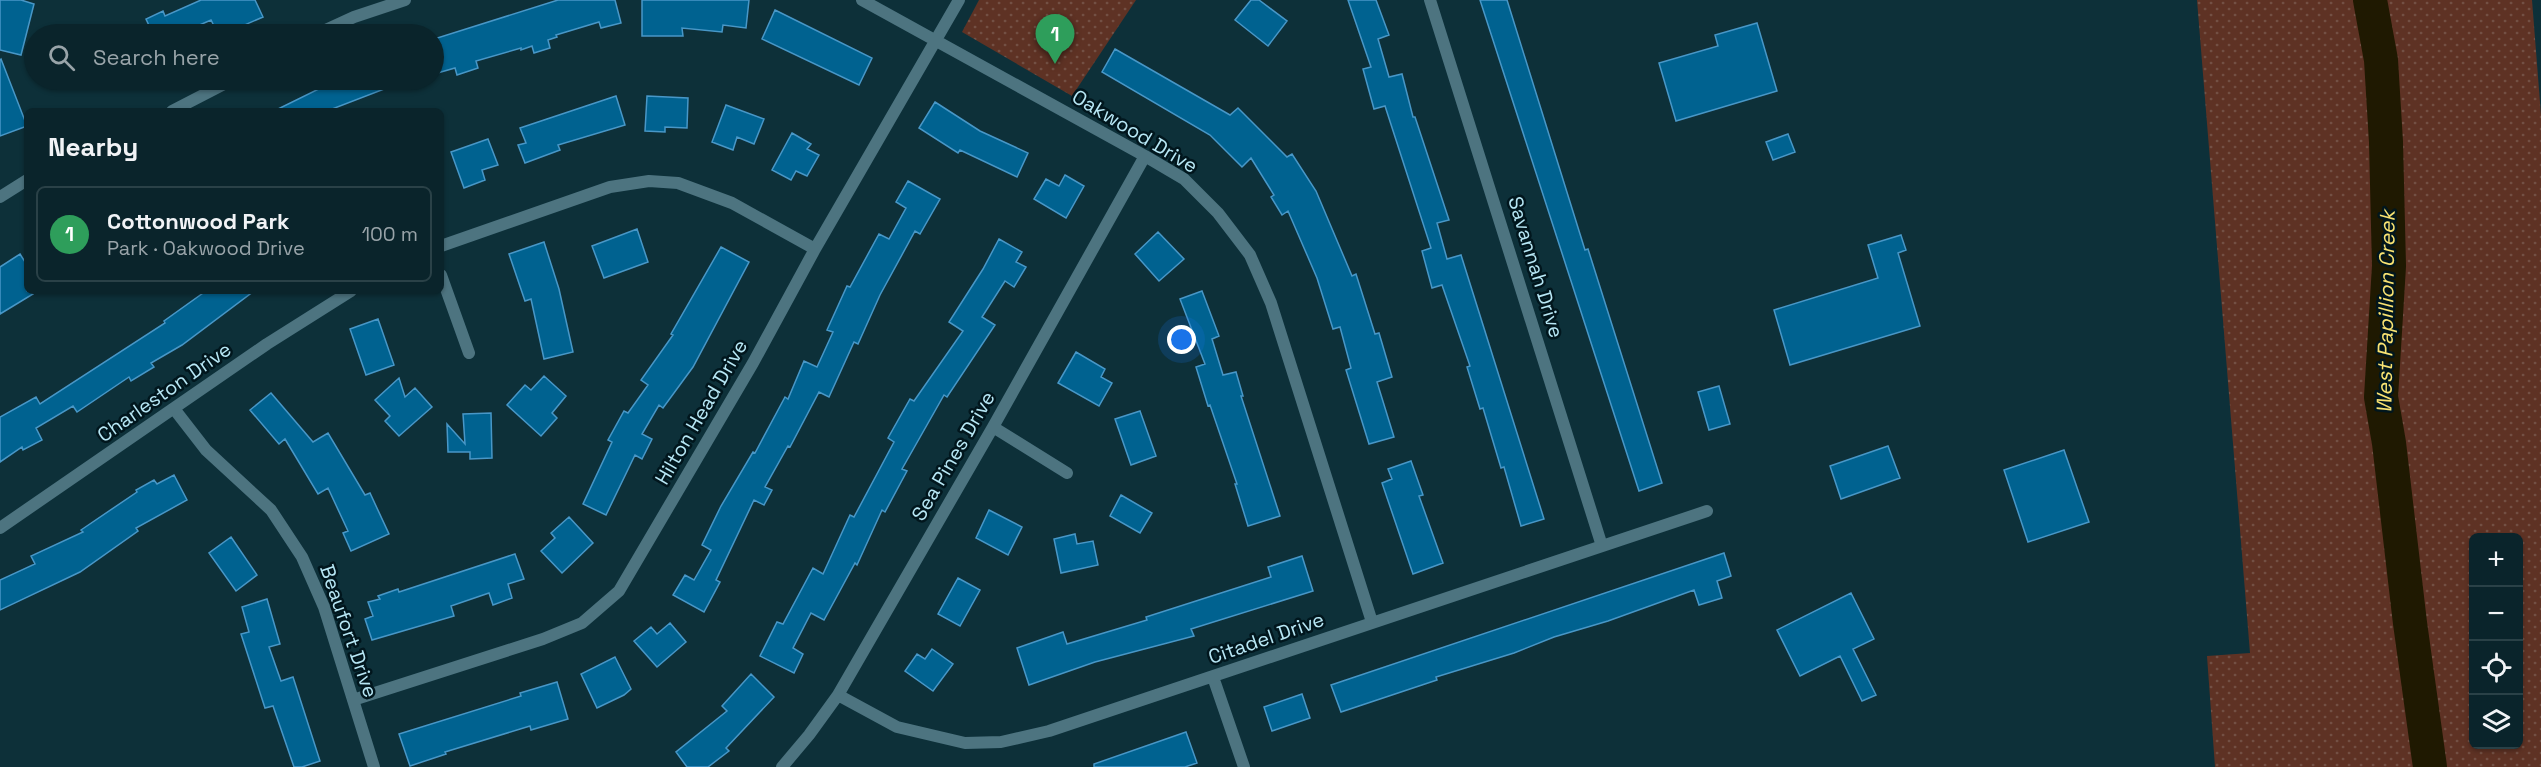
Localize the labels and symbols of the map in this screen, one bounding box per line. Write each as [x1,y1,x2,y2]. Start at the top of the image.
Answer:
pin: 1 [1036,14,1074,64]
street label: Oakwood Drive [1067,83,1203,179]
street label: Savannah Drive [1502,193,1570,341]
water label: West Papillion Creek [2370,207,2401,414]
your location [1167,325,1196,354]
street label: Hilton Head Drive [649,335,753,489]
street label: Charleston Drive [92,336,236,448]
street label: Sea Pines Drive [905,387,1001,525]
street label: Beaufort Drive [314,561,384,701]
street label: Citadel Drive [1205,606,1327,670]

